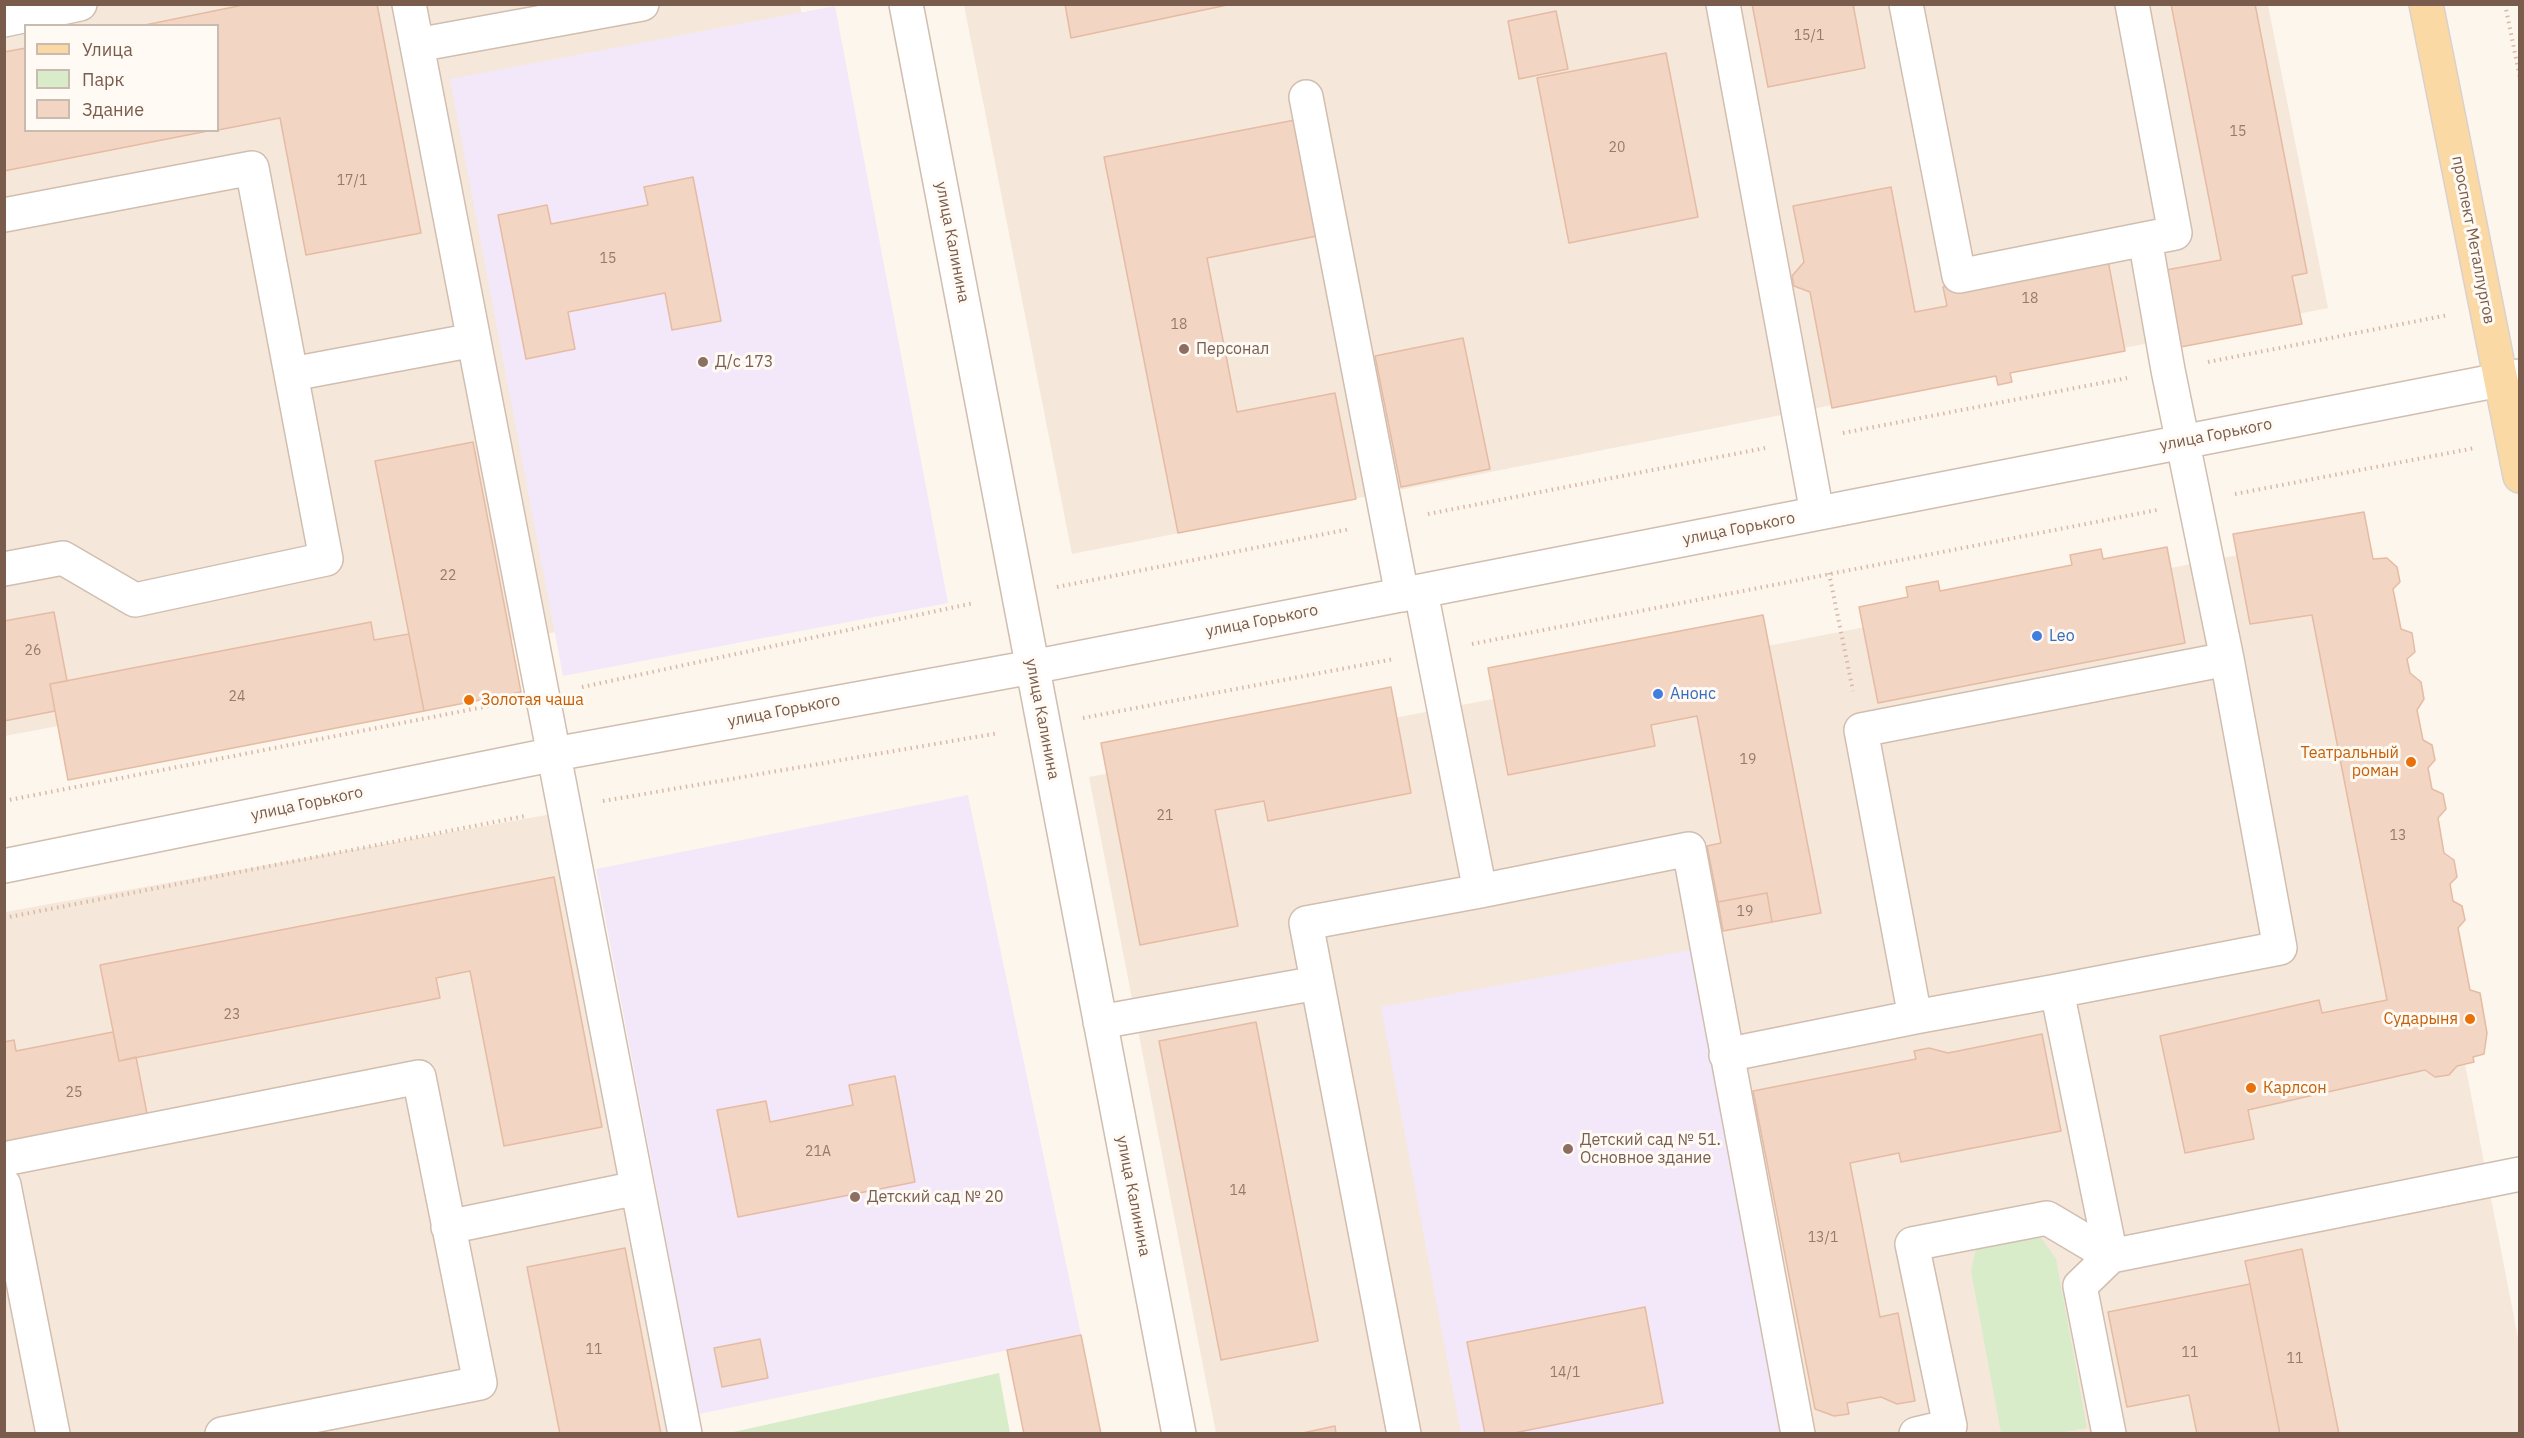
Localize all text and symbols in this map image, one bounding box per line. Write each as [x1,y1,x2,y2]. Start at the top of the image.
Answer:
legend [24,24,219,132]
house number: 15/1 [1794,28,1824,44]
text: Улица [82,38,133,61]
text: Парк [82,68,124,91]
text: Здание [82,98,144,121]
house number: 15 [2230,124,2246,140]
house number: 20 [1609,140,1625,156]
street label: проспект Металлургов [2447,154,2499,326]
house number: 17/1 [337,173,367,189]
street label: улица Калинина [931,180,973,304]
house number: 15 [600,251,616,267]
house number: 18 [2022,291,2038,307]
house number: 18 [1171,317,1187,333]
place label: Персонал [1196,339,1269,359]
marker: Персонал [1177,342,1191,356]
place label: Д/с 173 [715,352,773,372]
marker: Д/с 173 [696,355,710,369]
street label: улица Горького [2158,415,2274,455]
street label: улица Горького [1681,509,1797,549]
house number: 22 [440,568,456,584]
street label: улица Горького [1204,601,1320,641]
place label: Leo [2049,626,2075,646]
marker: Leo [2030,629,2044,643]
house number: 26 [25,643,41,659]
street label: улица Калинина [1021,657,1063,781]
place label: Анонс [1670,684,1716,704]
marker: Анонс [1651,687,1665,701]
house number: 24 [229,689,245,705]
place label: Золотая чаша [481,690,584,710]
street label: улица Горького [726,691,842,731]
marker: Золотая чаша [462,693,476,707]
place label: Театральный роман [2301,743,2399,781]
house number: 19 [1740,752,1756,768]
marker: Театральный роман [2404,755,2418,769]
street label: улица Горького [249,783,365,825]
house number: 21 [1157,808,1173,824]
house number: 13 [2390,828,2406,844]
house number: 19 [1737,904,1753,920]
house number: 23 [224,1007,240,1023]
place label: Сударыня [2383,1009,2458,1029]
marker: Сударыня [2463,1012,2477,1026]
place label: Карлсон [2263,1078,2327,1098]
marker: Карлсон [2244,1081,2258,1095]
house number: 25 [66,1085,82,1101]
place label: Детский сад № 51. Основное здание [1580,1130,1721,1168]
street label: улица Калинина [1112,1134,1154,1258]
marker: Детский сад № 51. Основное здание [1561,1142,1575,1156]
house number: 21А [805,1144,831,1160]
house number: 14 [1230,1183,1246,1199]
place label: Детский сад № 20 [867,1187,1004,1207]
marker: Детский сад № 20 [848,1190,862,1204]
house number: 13/1 [1808,1230,1838,1246]
house number: 11 [586,1342,602,1358]
house number: 11 [2182,1345,2198,1361]
house number: 11 [2287,1351,2303,1367]
house number: 14/1 [1550,1365,1580,1381]

